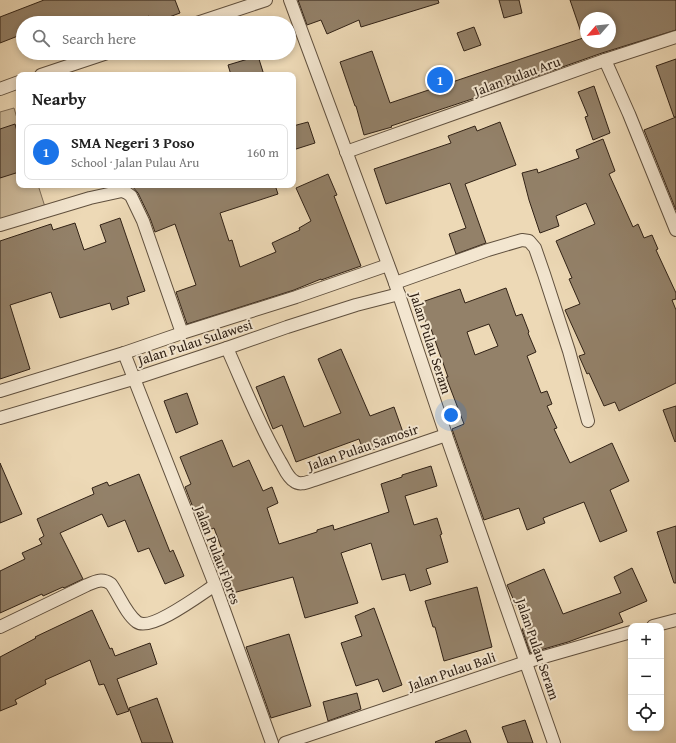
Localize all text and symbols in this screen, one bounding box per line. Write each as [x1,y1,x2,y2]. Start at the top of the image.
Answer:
north arrow [580,12,616,48]
search box [16,16,296,60]
icon: search [30,27,52,49]
text: Search here [62,28,136,49]
street label: Jalan Pulau Aru [469,51,563,102]
pin: 1 [427,65,453,95]
text: Nearby [32,86,86,111]
text: SMA Negeri 3 Poso [71,132,194,153]
text: 1 [43,143,49,162]
text: 160 m [247,143,279,162]
text: School · Jalan Pulau Aru [71,153,199,172]
street label: Jalan Pulau Seram [405,288,457,397]
street label: Jalan Pulau Sulawesi [133,314,255,371]
your location [441,405,461,425]
street label: Jalan Pulau Samosir [303,419,421,476]
street label: Jalan Pulau Flores [189,501,246,607]
street label: Jalan Pulau Seram [511,594,565,703]
map controls [628,623,664,731]
button: + [628,623,664,659]
street label: Jalan Pulau Bali [404,647,498,696]
button: − [628,659,664,695]
button: locate [628,695,664,731]

